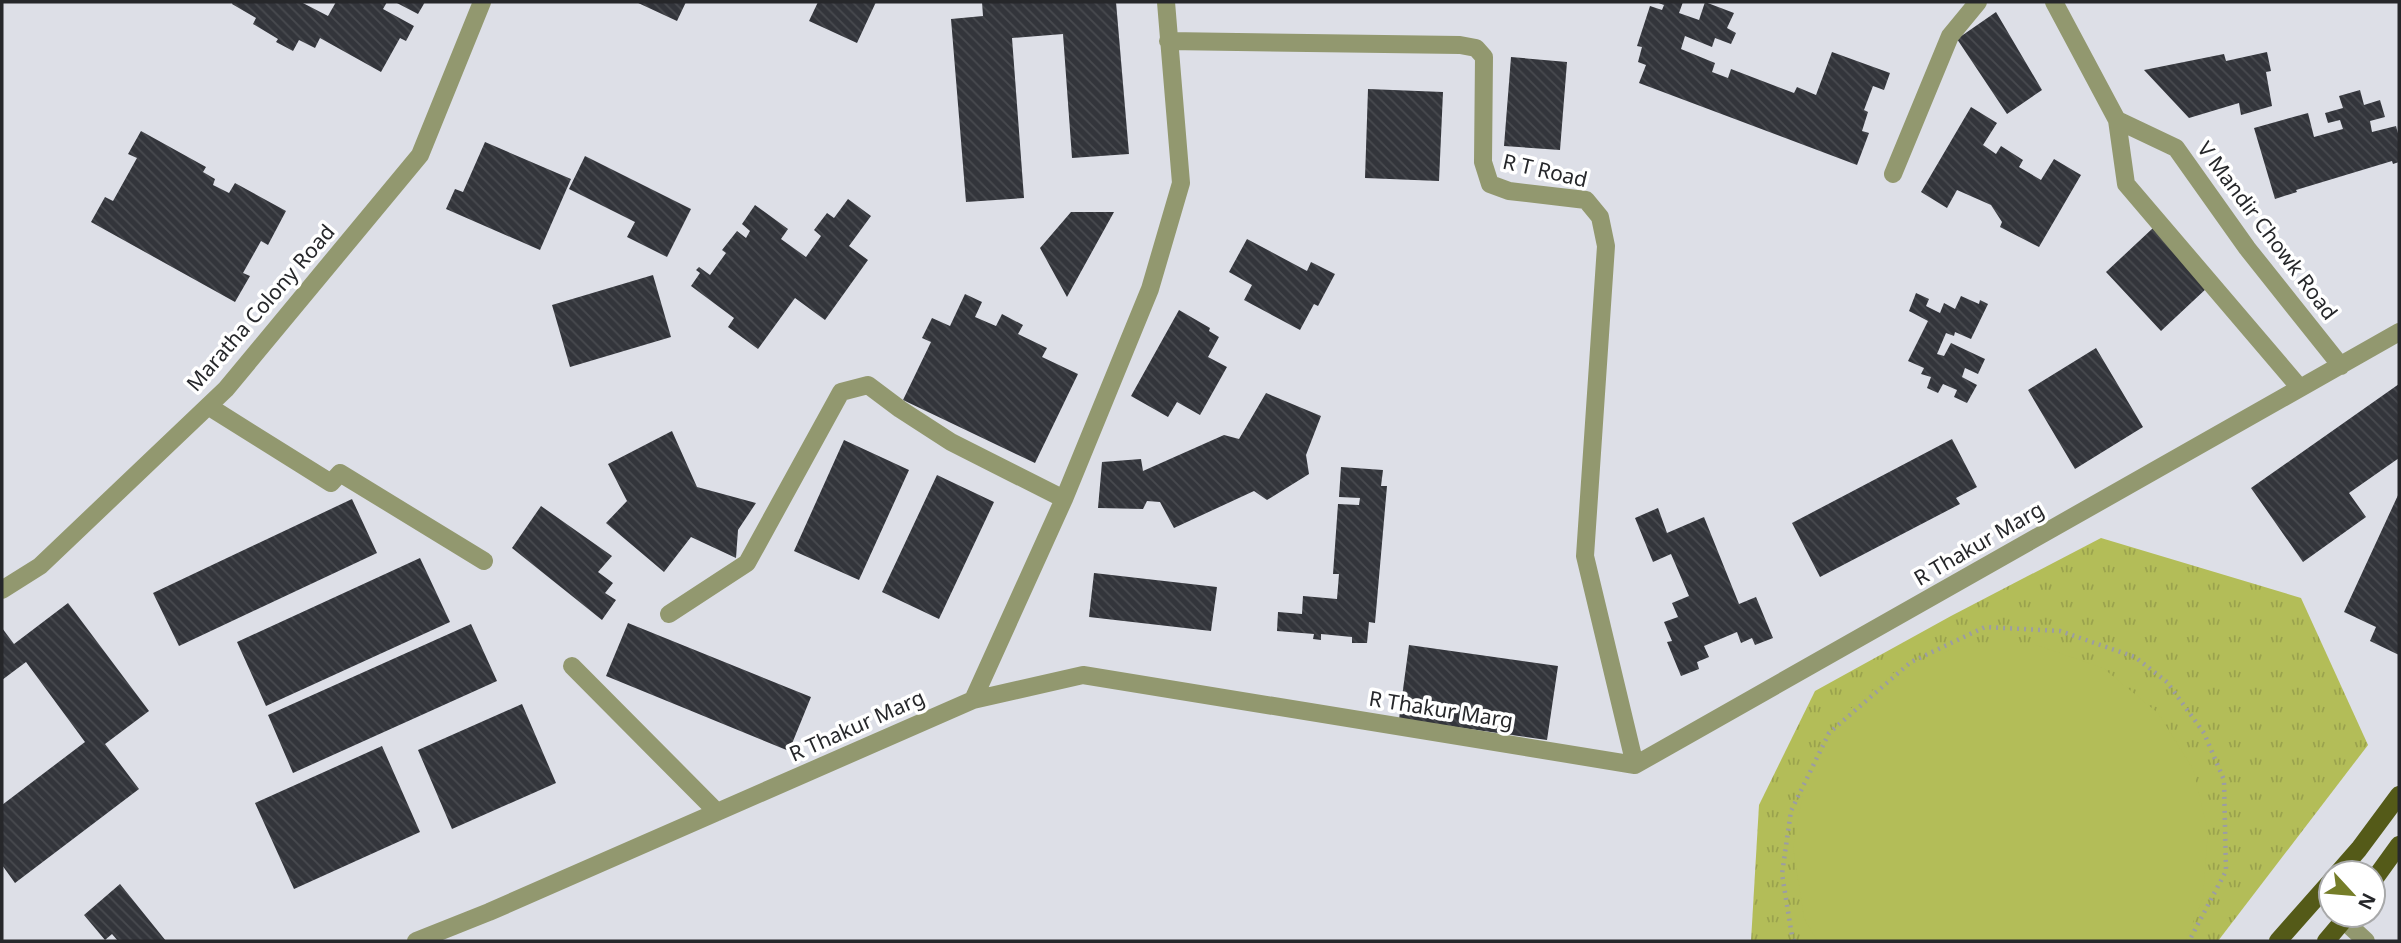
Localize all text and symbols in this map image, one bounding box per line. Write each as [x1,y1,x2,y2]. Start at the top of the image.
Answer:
street label: V Mandir Chowk Road [2191,136,2344,325]
street label: R T Road [1500,147,1590,193]
street label: Maratha Colony Road [180,218,340,397]
street label: R Thakur Marg [1908,495,2049,592]
street label: R Thakur Marg [784,683,929,767]
street label: R Thakur Marg [1367,684,1515,734]
north arrow [2317,859,2387,929]
text: N [2352,889,2382,914]

